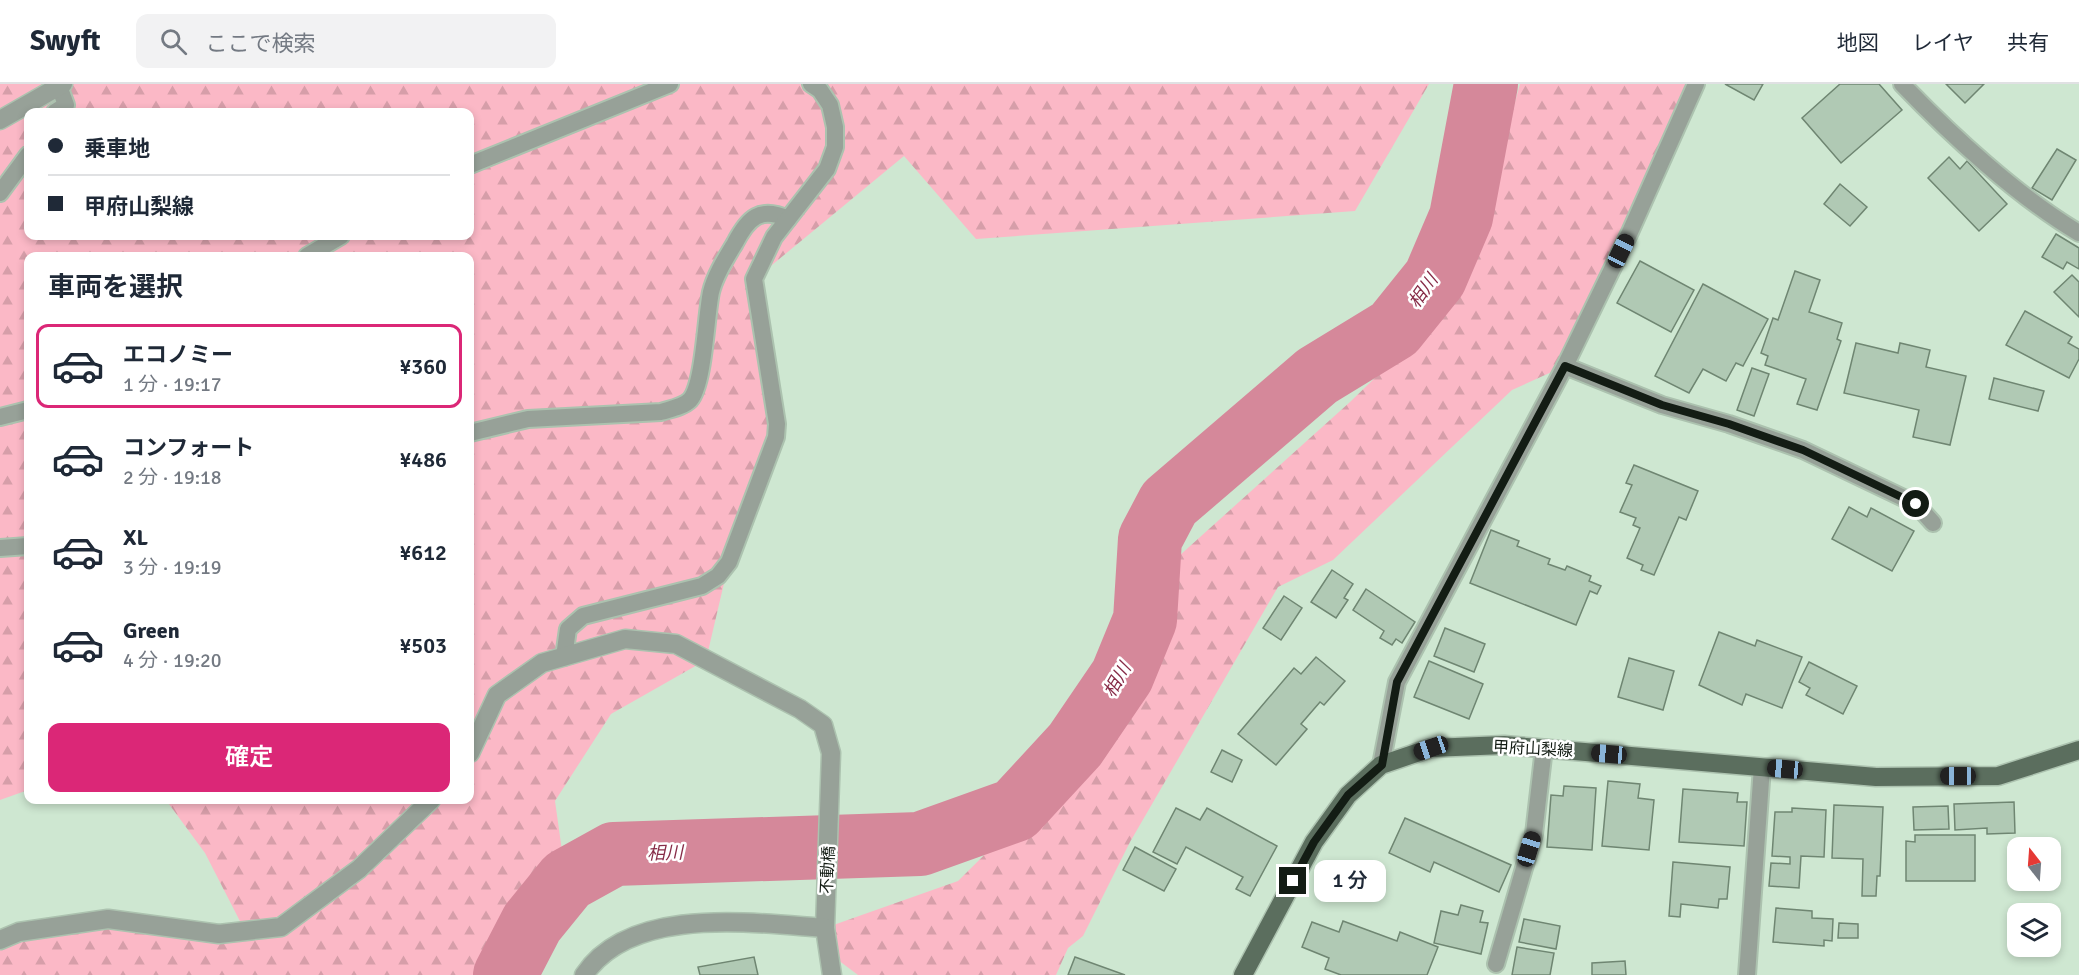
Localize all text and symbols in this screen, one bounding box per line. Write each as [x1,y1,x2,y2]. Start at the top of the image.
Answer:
search box [136,14,556,68]
text: Swyft [30,24,100,58]
icon: search [157,25,190,58]
text: ここで検索 [205,30,315,57]
text: 地図 [1837,30,1879,56]
text: レイヤ [1912,30,1974,56]
text: 共有 [2007,30,2049,56]
text: 乗車地 [84,135,150,162]
text: 甲府山梨線 [84,193,194,220]
car [1605,231,1637,271]
water label: 相川 [1404,268,1443,312]
text: 車両を選択 [48,271,183,304]
icon: car [51,339,105,393]
text: エコノミー [123,341,233,368]
text: ¥360 [399,353,447,380]
text: 1 分 · 19:17 [123,372,222,397]
icon: car [51,432,105,486]
text: コンフォート [123,434,254,461]
text: ¥486 [399,446,447,473]
text: 2 分 · 19:18 [123,465,222,490]
route start [1902,490,1929,517]
text: XL [123,524,148,551]
icon: car [51,525,105,579]
text: ¥612 [399,539,447,566]
text: 3 分 · 19:19 [123,555,222,580]
text: Green [123,617,180,644]
icon: car [51,618,105,672]
text: ¥503 [399,632,447,659]
text: 4 分 · 19:20 [123,648,222,673]
water label: 相川 [1098,657,1137,701]
button: 確定 [48,723,450,792]
car [1411,734,1451,762]
street label: 甲府山梨線 [1493,737,1573,761]
car [1590,743,1628,765]
car [1766,758,1804,780]
car [1940,767,1976,785]
car [1515,829,1543,869]
north arrow [2007,837,2061,891]
map controls [2007,837,2061,957]
water label: 相川 [647,841,685,865]
street label: 不動橋 [817,846,839,894]
callout: 1 分 [1314,860,1386,902]
route end [1279,867,1306,894]
text: 1 分 [1332,868,1368,893]
button: layers [2007,903,2061,957]

